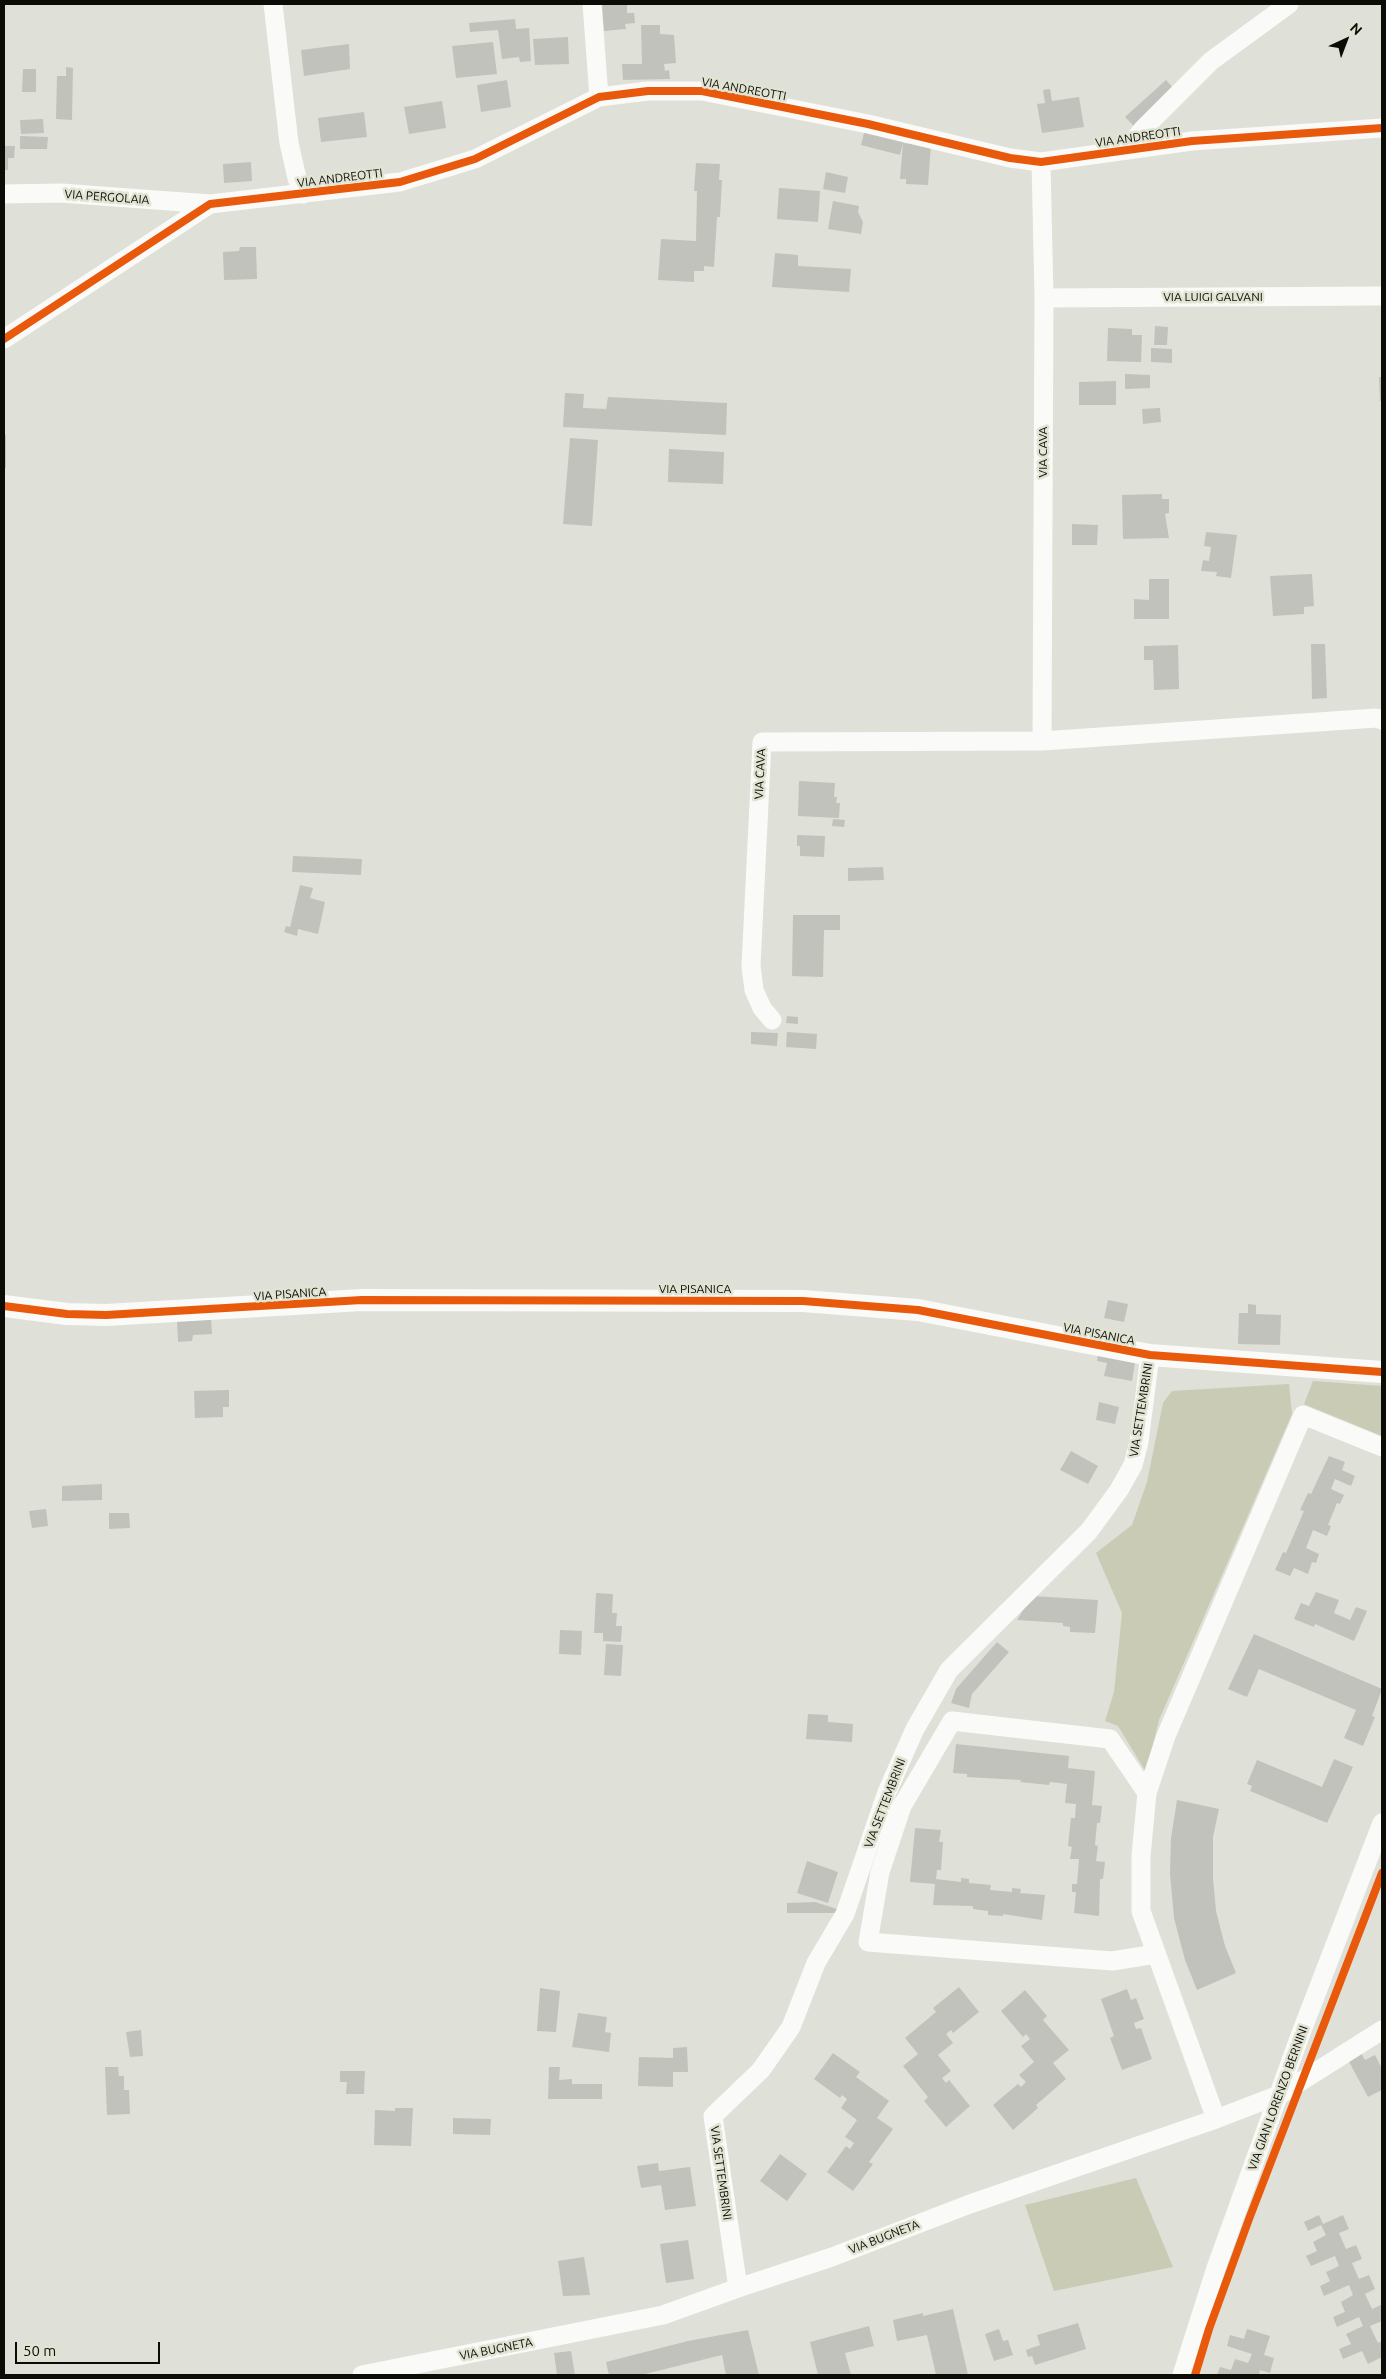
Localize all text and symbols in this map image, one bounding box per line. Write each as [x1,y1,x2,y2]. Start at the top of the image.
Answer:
north arrow [1321,15,1371,65]
text: N [1347,20,1366,38]
street label: VIA ANDREOTTI [700,74,788,104]
street label: VIA ANDREOTTI [1094,124,1182,150]
street label: VIA ANDREOTTI [296,166,384,190]
street label: VIA PERGOLAIA [64,187,150,207]
street label: VIA LUIGI GALVANI [1163,290,1263,304]
street label: VIA CAVA [1036,427,1050,477]
street label: VIA CAVA [751,748,769,800]
street label: VIA PISANICA [659,1282,731,1296]
street label: VIA PISANICA [253,1284,327,1304]
street label: VIA PISANICA [1062,1320,1136,1348]
street label: VIA SETTEMBRINI [1126,1362,1156,1458]
street label: VIA SETTEMBRINI [861,1756,909,1850]
street label: VIA GIAN LORENZO BERNINI [1245,2024,1311,2172]
street label: VIA SETTEMBRINI [707,2125,735,2221]
street label: VIA BUGNETA [847,2217,921,2257]
scale bar [18,2332,162,2364]
street label: VIA BUGNETA [458,2335,534,2363]
text: 50 m [23,2342,56,2359]

